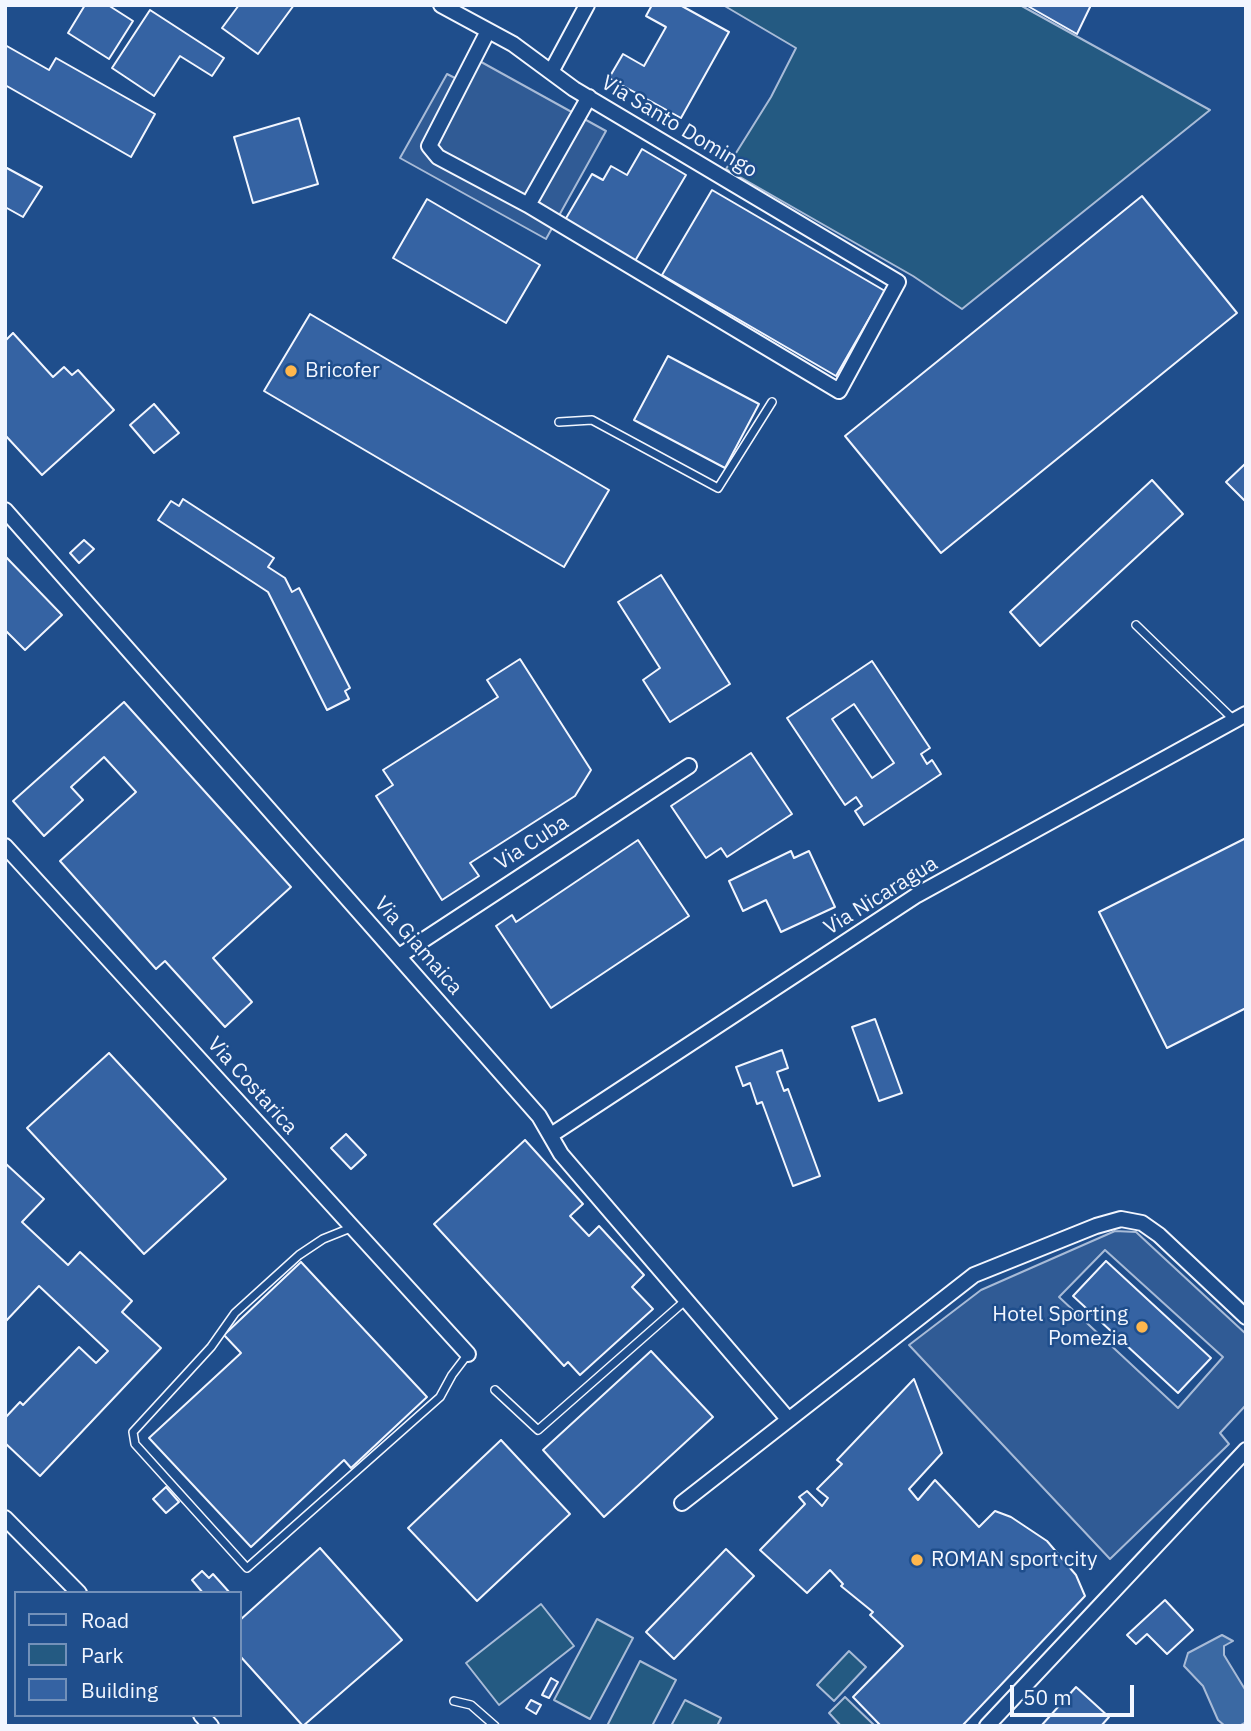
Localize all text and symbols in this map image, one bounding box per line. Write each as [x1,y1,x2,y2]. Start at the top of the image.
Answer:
street label: Via Santo Domingo [596,70,762,184]
place label: Bricofer [305,358,380,384]
marker: Bricofer [283,363,299,379]
street label: Via Cuba [491,810,573,876]
street label: Via Nicaragua [820,851,942,941]
street label: Via Giamaica [369,892,467,1000]
street label: Via Costarica [202,1032,302,1140]
place label: Hotel Sporting Pomezia [992,1302,1128,1352]
marker: Hotel Sporting Pomezia [1134,1319,1150,1335]
place label: ROMAN sport city [931,1547,1097,1573]
marker: ROMAN sport city [909,1552,925,1568]
legend [14,1591,242,1717]
text: Road [81,1606,129,1634]
text: Park [81,1641,124,1669]
scale bar [1013,1672,1137,1716]
text: Building [81,1676,158,1704]
text: 50 m [1023,1683,1072,1711]

